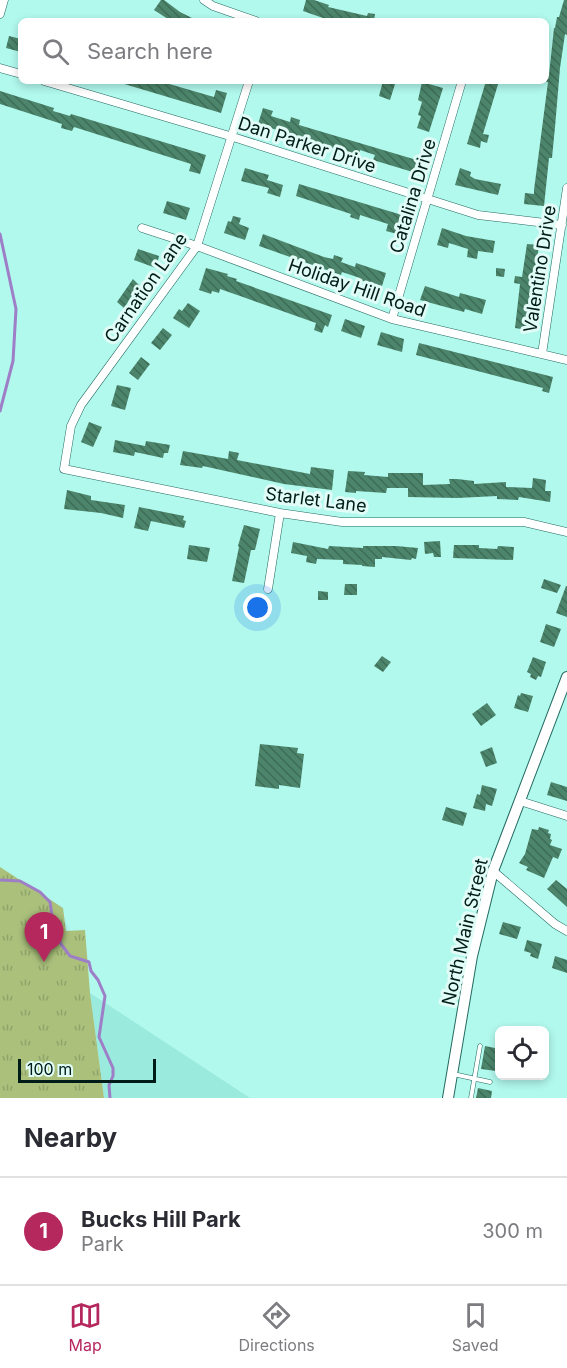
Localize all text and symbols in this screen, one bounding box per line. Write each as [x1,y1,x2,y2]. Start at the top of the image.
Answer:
search box [18,18,549,84]
icon: search [39,35,72,68]
text: Search here [87,38,213,64]
street label: Dan Parker Drive [235,112,379,177]
street label: Catalina Drive [385,136,440,256]
street label: Valentino Drive [519,204,560,334]
street label: Carnation Lane [100,229,191,347]
street label: Holiday Hill Road [286,254,429,321]
street label: Starlet Lane [264,483,368,516]
your location [243,593,272,622]
street label: North Main Street [437,856,492,1007]
pin: 1 [24,912,63,962]
map controls [495,1026,549,1080]
button: locate [495,1026,549,1080]
scale bar [18,1056,156,1084]
text: 100 m [27,1059,72,1079]
text: Nearby [24,1122,117,1153]
text: Bucks Hill Park [81,1206,241,1232]
text: 1 [39,1219,48,1243]
text: 300 m [482,1219,543,1243]
text: Park [81,1232,124,1256]
tab: Map [68,1299,102,1355]
tab: Directions [239,1299,315,1355]
tab: Saved [452,1299,499,1355]

